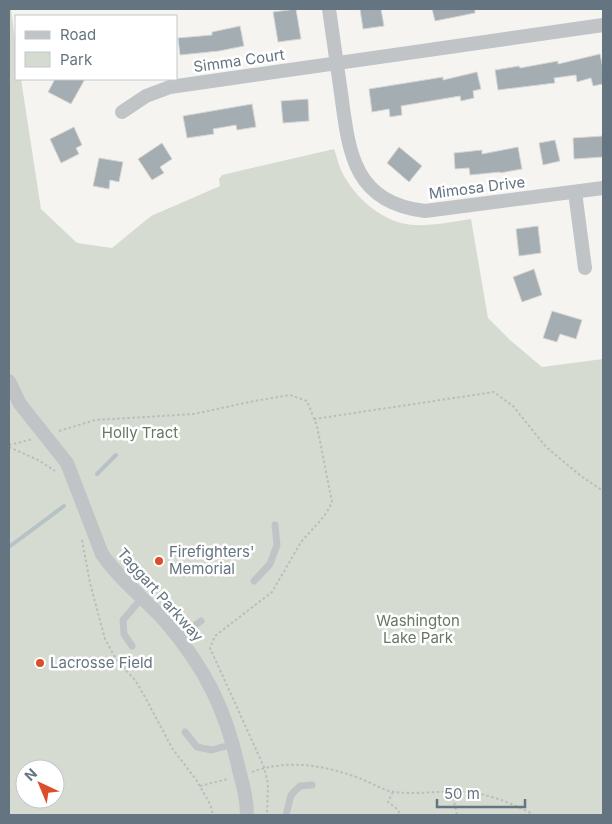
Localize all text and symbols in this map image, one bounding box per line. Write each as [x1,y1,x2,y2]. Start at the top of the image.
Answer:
legend [15,15,178,80]
text: Road [60,25,96,44]
street label: Simma Court [192,45,286,76]
text: Park [60,50,93,69]
street label: Mimosa Drive [428,172,526,203]
park label: Holly Tract [102,423,178,442]
place label: Firefighters' Memorial [169,542,254,578]
street label: Taggart Parkway [113,544,208,646]
marker: Firefighters' Memorial [153,555,165,567]
park label: Washington Lake Park [376,611,460,647]
place label: Lacrosse Field [50,653,153,672]
marker: Lacrosse Field [34,657,46,669]
north arrow [15,759,65,809]
text: N [21,764,40,784]
scale bar [437,776,524,808]
text: 50 m [444,784,480,803]

